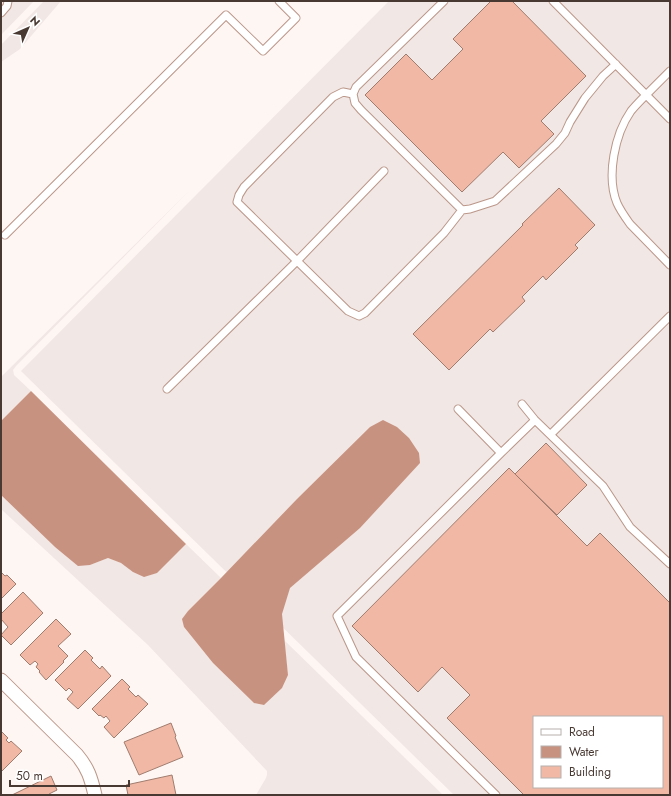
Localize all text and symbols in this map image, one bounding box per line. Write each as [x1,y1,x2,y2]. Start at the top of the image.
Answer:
north arrow [8,8,48,48]
text: N [26,12,44,30]
legend [533,716,663,788]
text: Road [569,723,595,741]
text: Water [569,743,600,761]
scale bar [10,762,129,788]
text: Building [569,763,611,781]
text: 50 m [16,767,43,785]

